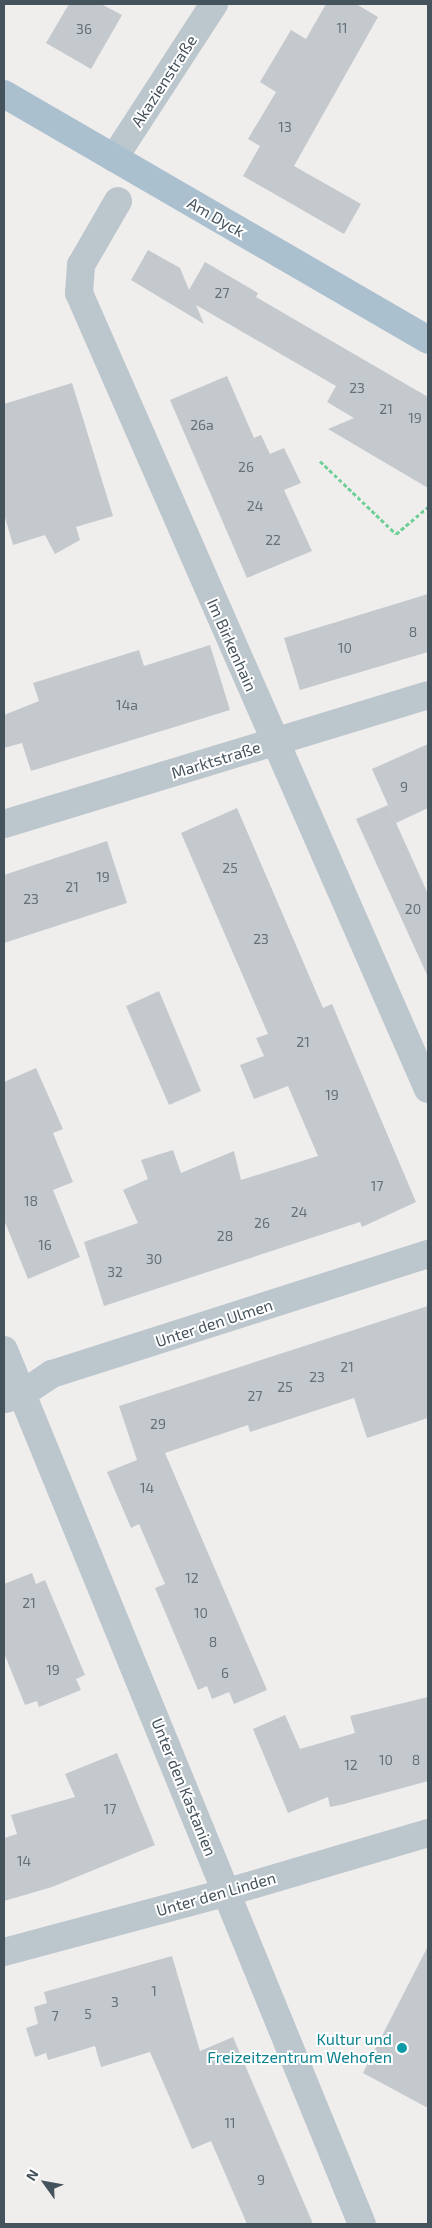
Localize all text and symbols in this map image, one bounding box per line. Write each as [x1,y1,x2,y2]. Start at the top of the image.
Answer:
house number: 11 [336,20,348,36]
house number: 36 [76,21,92,37]
street label: Akazienstraße [127,31,201,131]
house number: 13 [278,119,292,135]
street label: Am Dyck [184,193,248,241]
house number: 27 [214,285,230,301]
house number: 23 [349,380,365,396]
house number: 21 [379,401,393,417]
house number: 19 [408,410,422,426]
house number: 26a [190,417,214,433]
house number: 26 [238,459,254,475]
house number: 24 [247,498,263,514]
house number: 22 [265,532,281,548]
street label: Im Birkenhain [203,596,261,694]
house number: 8 [409,624,417,640]
house number: 10 [338,640,352,656]
house number: 14a [116,697,138,713]
street label: Marktstraße [169,737,263,783]
house number: 9 [400,779,408,795]
house number: 25 [222,860,238,876]
house number: 19 [96,869,110,885]
house number: 21 [65,879,79,895]
house number: 23 [23,891,39,907]
house number: 20 [405,901,421,917]
house number: 23 [253,931,269,947]
house number: 21 [296,1034,310,1050]
house number: 19 [325,1087,339,1103]
house number: 17 [371,1178,383,1194]
house number: 18 [24,1193,38,1209]
house number: 24 [291,1204,307,1220]
house number: 26 [254,1215,270,1231]
house number: 28 [217,1228,233,1244]
house number: 16 [38,1237,52,1253]
house number: 30 [146,1251,162,1267]
house number: 32 [107,1264,123,1280]
street label: Unter den Ulmen [153,1295,275,1351]
house number: 21 [340,1359,354,1375]
house number: 23 [309,1369,325,1385]
house number: 25 [277,1379,293,1395]
house number: 27 [247,1388,263,1404]
house number: 29 [150,1416,166,1432]
house number: 14 [140,1480,154,1496]
house number: 12 [185,1570,199,1586]
house number: 21 [22,1595,36,1611]
house number: 10 [194,1605,208,1621]
house number: 8 [209,1634,217,1650]
house number: 19 [46,1662,60,1678]
house number: 6 [221,1665,229,1681]
street label: Unter den Kastanien [147,1715,221,1859]
house number: 10 [379,1752,393,1768]
house number: 8 [412,1752,420,1768]
house number: 12 [344,1757,358,1773]
house number: 17 [104,1801,116,1817]
house number: 14 [17,1853,31,1869]
street label: Unter den Linden [154,1868,278,1920]
house number: 1 [151,1983,157,1999]
house number: 3 [111,1994,119,2010]
house number: 5 [84,2006,92,2022]
house number: 7 [51,2008,59,2024]
place label: Kultur und Freizeitzentrum Wehofen [207,2029,392,2067]
marker: Kultur und Freizeitzentrum Wehofen [396,2042,408,2054]
house number: 11 [224,2115,236,2131]
north arrow [20,2158,70,2208]
text: N [22,2166,42,2184]
house number: 9 [257,2172,265,2188]

